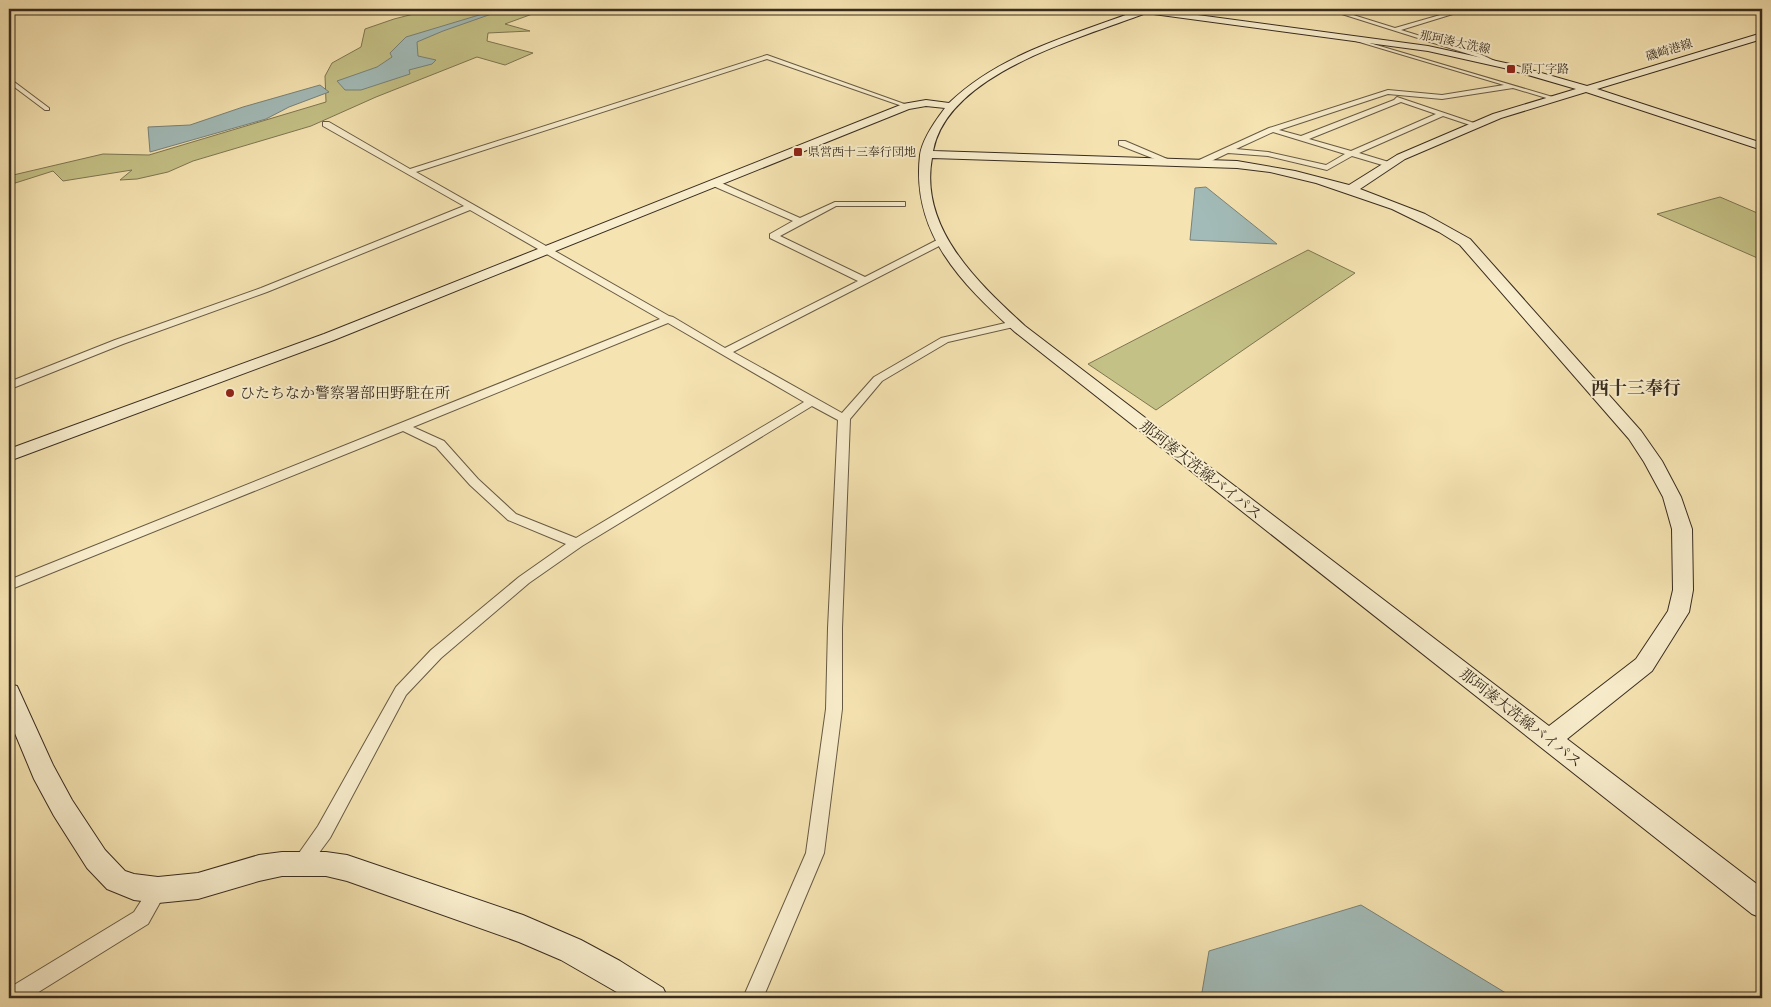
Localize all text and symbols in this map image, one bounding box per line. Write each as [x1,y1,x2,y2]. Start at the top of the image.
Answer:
street label: 那珂湊大洗線 [1418,28,1492,56]
street label: 磯崎港線 [1644,36,1694,64]
place label: 原丁字路 [1521,62,1569,76]
marker: 原丁字路 [1505,63,1517,75]
place label: 県営西十三奉行団地 [808,145,916,159]
marker: 県営西十三奉行団地 [792,146,804,158]
district label: 西十三奉行 [1591,377,1681,399]
place label: ひたちなか警察署部田野駐在所 [240,384,450,402]
marker: ひたちなか警察署部田野駐在所 [224,387,236,399]
street label: 那珂湊大洗線バイパス [1136,417,1266,523]
street label: 那珂湊大洗線バイパス [1456,665,1586,771]

